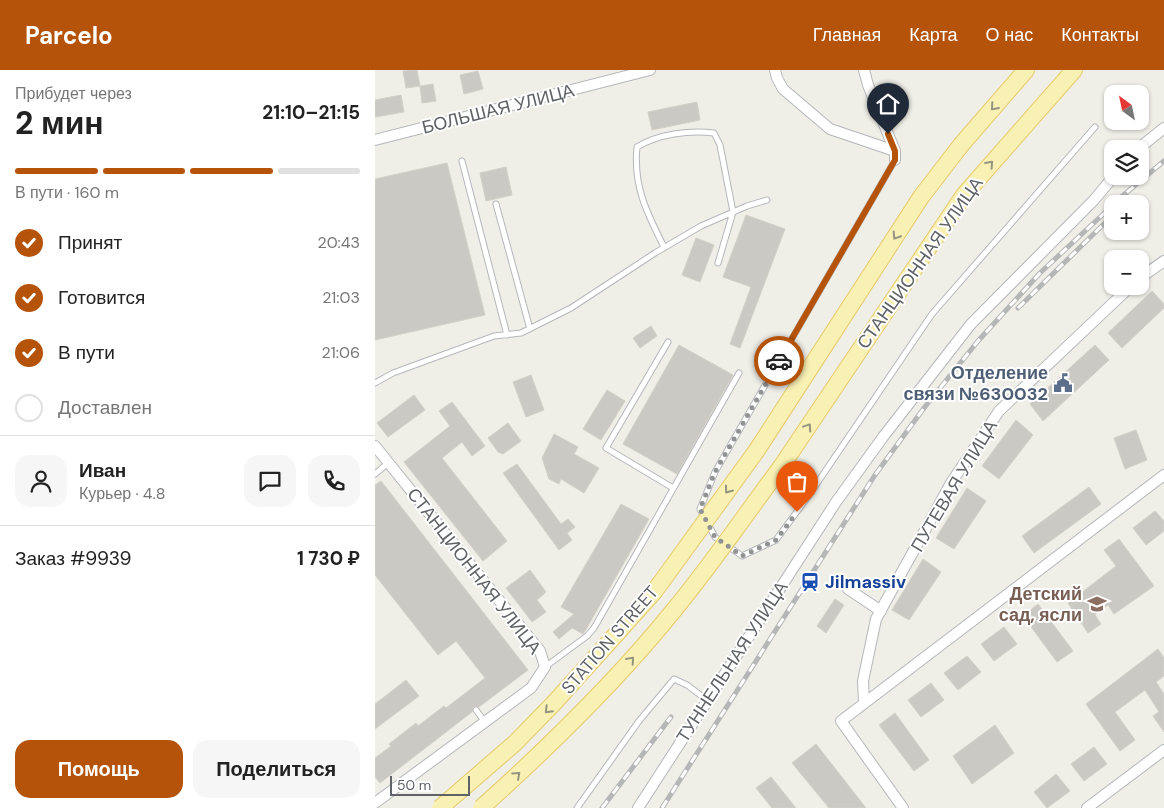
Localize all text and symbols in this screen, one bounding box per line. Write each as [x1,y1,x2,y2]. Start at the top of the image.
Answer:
text: Parcelo [25,20,113,51]
text: Главная [813,23,881,47]
text: Карта [909,23,958,47]
text: О нас [986,23,1033,47]
text: Контакты [1061,23,1139,47]
street label: БОЛЬШАЯ УЛИЦА [419,78,577,140]
text: Прибудет через [15,83,132,104]
pin [867,83,909,134]
north arrow [1104,85,1149,130]
map controls [1104,85,1149,295]
icon: home [874,90,902,118]
text: 21:10–21:15 [262,100,360,125]
one-way arrow [990,101,999,110]
text: 2 мин [15,102,104,144]
button: layers [1104,140,1149,185]
one-way arrow [984,160,993,169]
street label: СТАНЦИОННАЯ УЛИЦА [851,172,989,354]
text: В пути · 160 m [15,182,119,203]
button: + [1104,195,1149,240]
icon: check [15,229,43,257]
text: Принят [58,230,122,255]
one-way arrow [892,231,902,240]
text: 20:43 [318,232,360,253]
button: − [1104,250,1149,295]
icon: check [15,284,43,312]
text: Готовится [58,285,145,310]
text: 21:03 [322,287,360,308]
courier [754,336,804,386]
icon: check [15,339,43,367]
text: В пути [58,340,115,365]
text: 21:06 [322,342,360,363]
icon: car [765,347,793,375]
place label: Отделение связи №630032 [904,361,1048,406]
public building icon: Отделение связи №630032 [1052,372,1074,394]
text: Доставлен [58,395,152,420]
street label: ПУТЕВАЯ УЛИЦА [905,416,1003,556]
one-way arrow [802,423,811,433]
button: person [15,455,67,507]
button: chat [244,455,296,507]
button: phone [308,455,360,507]
text: Иван [79,458,126,483]
pin [776,461,818,512]
icon: bag [783,468,811,496]
text: Курьер · 4.8 [79,483,165,504]
street label: СТАНЦИОННАЯ УЛИЦА [402,483,546,659]
one-way arrow [725,484,734,494]
text: Заказ #9939 [15,546,131,571]
text: 1 730 ₽ [297,546,360,571]
place label: Jilmassiv [825,570,906,594]
station icon: Jilmassiv [799,571,821,593]
street label: ТУННЕЛЬНАЯ УЛИЦА [671,577,793,747]
street label: STATION STREET [556,581,664,699]
place label: Детский сад, ясли [999,582,1082,627]
school or university icon: Детский сад, ясли [1086,593,1108,615]
one-way arrow [625,656,634,665]
one-way arrow [544,704,553,713]
button: Помощь [15,740,183,798]
button: Поделиться [193,740,360,798]
one-way arrow [512,772,521,781]
scale bar [390,773,470,796]
text: 50 m [397,776,431,794]

